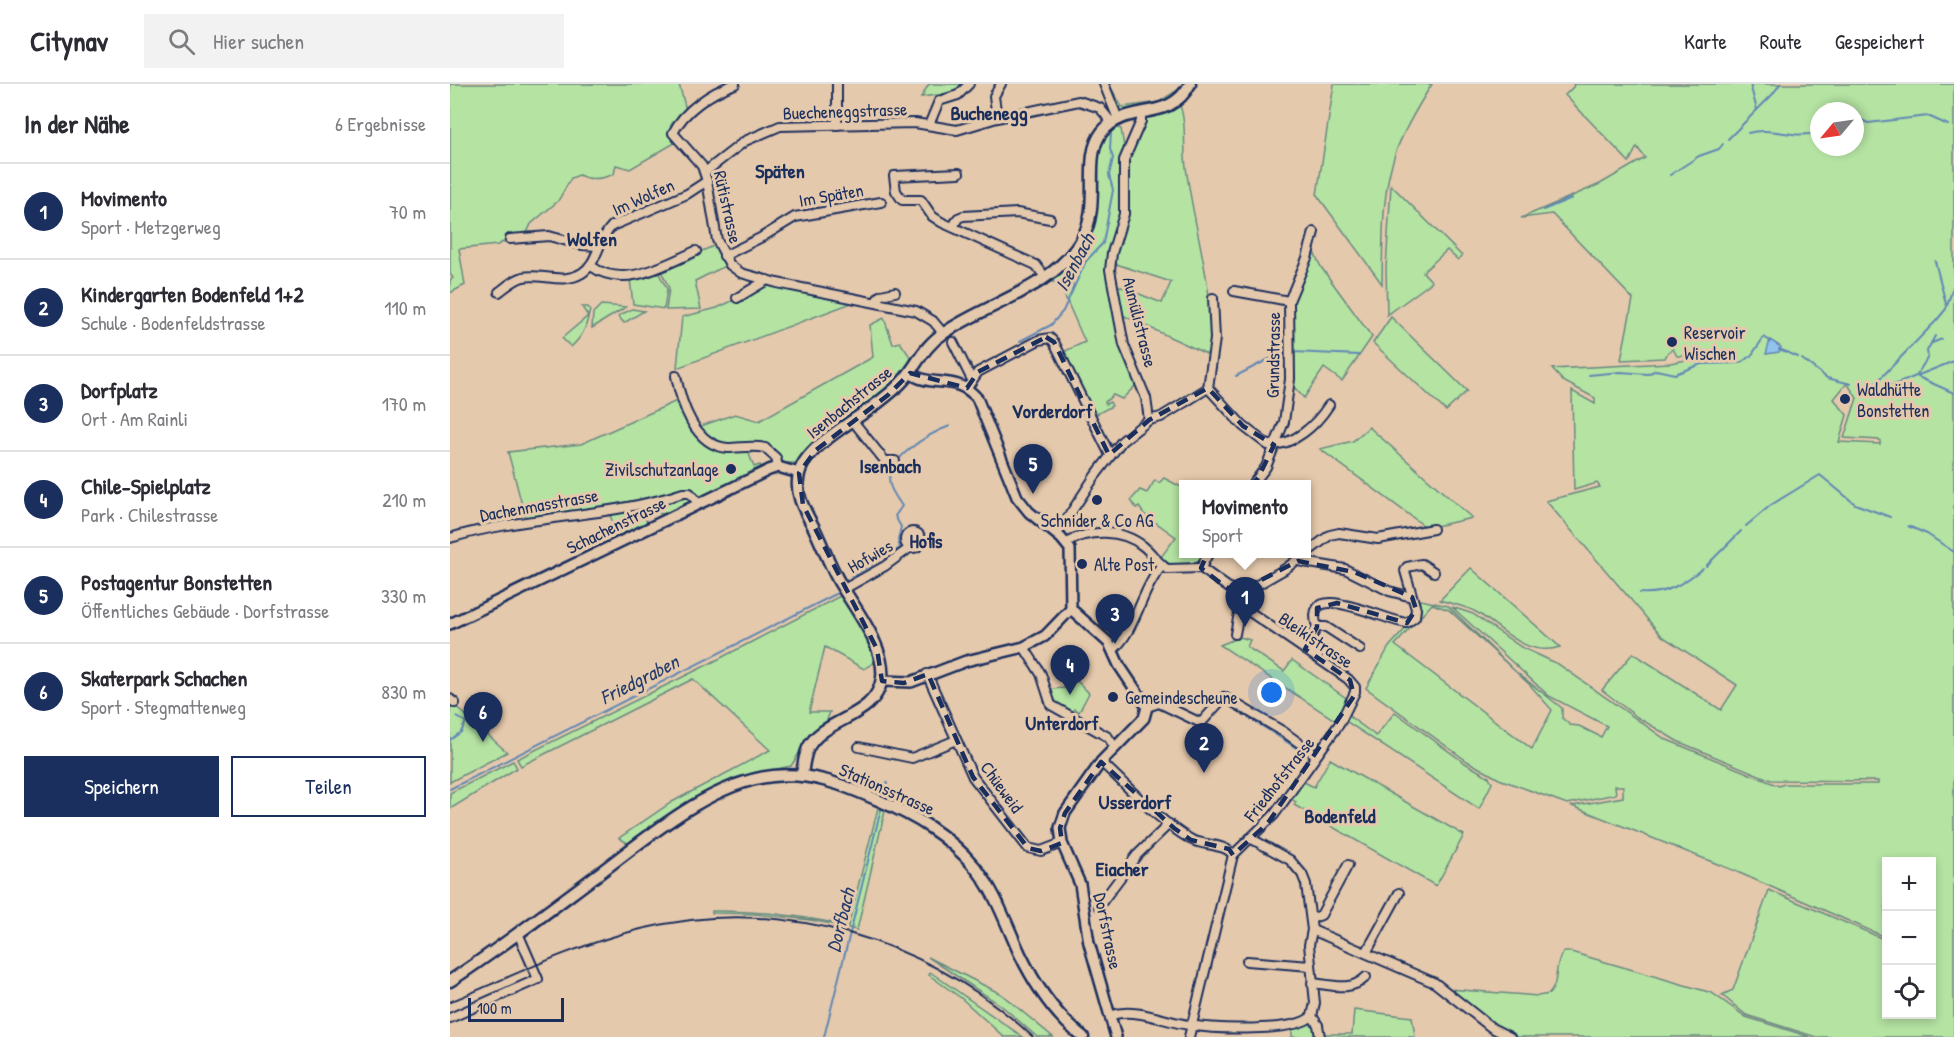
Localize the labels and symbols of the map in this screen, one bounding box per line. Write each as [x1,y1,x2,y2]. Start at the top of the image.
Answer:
street label: Buecheneggstrasse [782,96,908,126]
district label: Buchenegg [950,99,1028,127]
north arrow [1810,102,1864,156]
district label: Späten [755,157,805,185]
street label: Rütistrasse [708,168,748,246]
street label: Im Wolfen [608,172,678,222]
street label: Im Späten [797,177,865,213]
district label: Wolfen [567,225,617,252]
water label: Isenbach [1048,227,1101,296]
street label: Aumülistrasse [1117,274,1163,370]
street label: Grundstrasse [1260,312,1286,398]
place label: Reservoir Wischen [1684,320,1746,366]
marker: Reservoir Wischen [1665,335,1679,349]
street label: Isenbachstrasse [801,360,897,444]
place label: Waldhütte Bonstetten [1857,377,1930,423]
marker: Waldhütte Bonstetten [1838,392,1852,406]
district label: Vorderdorf [1011,397,1093,424]
pin: 5 [1014,444,1052,494]
district label: Isenbach [859,452,921,479]
place label: Zivilschutzanlage [605,457,719,482]
marker: Zivilschutzanlage [724,462,738,476]
street label: Dachenmasstrasse [478,482,600,528]
street label: Schachenstrasse [562,490,670,560]
marker: Schnider & Co AG [1090,493,1104,507]
place label: Schnider & Co AG [1041,508,1154,533]
district label: Hofis [909,527,943,554]
street label: Hofwies [843,533,897,579]
place label: Alte Post [1094,552,1155,577]
marker: Alte Post [1075,557,1089,571]
pin: 1 [1226,578,1264,627]
pin: 3 [1096,594,1134,644]
street label: Bleikistrasse [1274,606,1358,674]
pin: 4 [1050,646,1090,695]
water label: Friedgraben [595,647,685,711]
your location [1257,678,1286,707]
place label: Gemeindescheune [1125,685,1238,710]
marker: Gemeindescheune [1106,690,1120,704]
pin: 6 [464,692,502,742]
district label: Unterdorf [1025,709,1099,736]
pin: 2 [1184,724,1224,773]
street label: Friedhofstrasse [1237,731,1320,827]
street label: Chüeweid [975,756,1029,818]
street label: Stationsstrasse [835,757,939,821]
district label: Usserdorf [1099,788,1172,815]
district label: Bodenfeld [1304,802,1376,829]
district label: Eiacher [1096,855,1149,882]
water label: Dorfbach [819,884,861,955]
street label: Dorfstrasse [1088,891,1128,971]
scale bar [468,995,564,1022]

